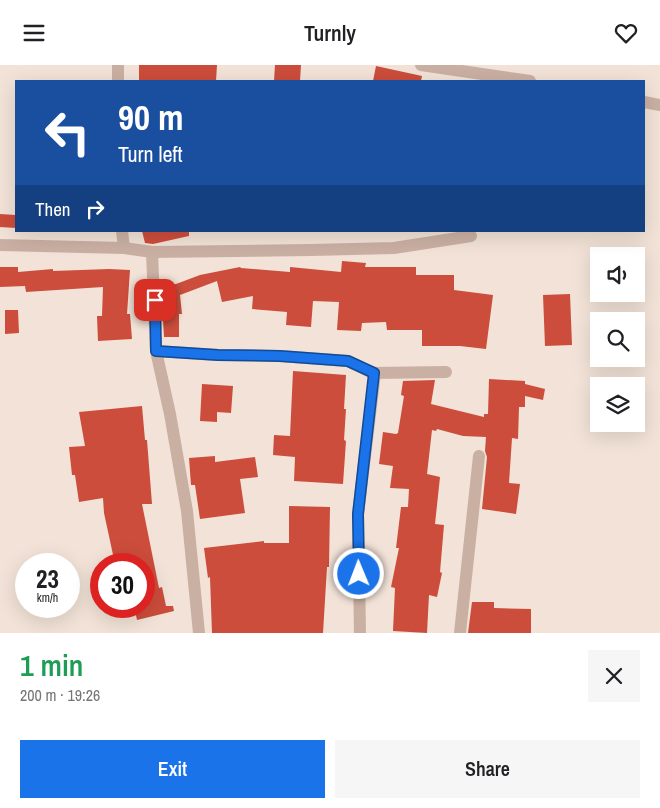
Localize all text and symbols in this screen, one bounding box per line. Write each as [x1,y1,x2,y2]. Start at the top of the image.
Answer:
text: Turnly [304,18,356,48]
icon: menu [20,19,48,47]
icon: heart [612,19,640,47]
text: 90 m [118,94,183,141]
icon: left [35,100,100,165]
text: Turn left [118,139,183,169]
icon: right [81,195,109,223]
text: Then [35,196,71,222]
map controls [590,247,645,432]
button: sound [590,247,645,302]
pin [134,279,176,321]
icon: arrive [141,286,169,314]
button: search [590,312,645,367]
button: layers [590,377,645,432]
position arrow [332,547,384,599]
speed limit sign: 30 [90,553,155,618]
text: 23 [36,562,59,596]
text: km/h [37,590,58,606]
text: 1 min [20,645,83,685]
button: close [588,650,640,702]
text: 200 m · 19:26 [20,684,100,706]
button: Exit [20,740,325,798]
button: Share [335,740,640,798]

